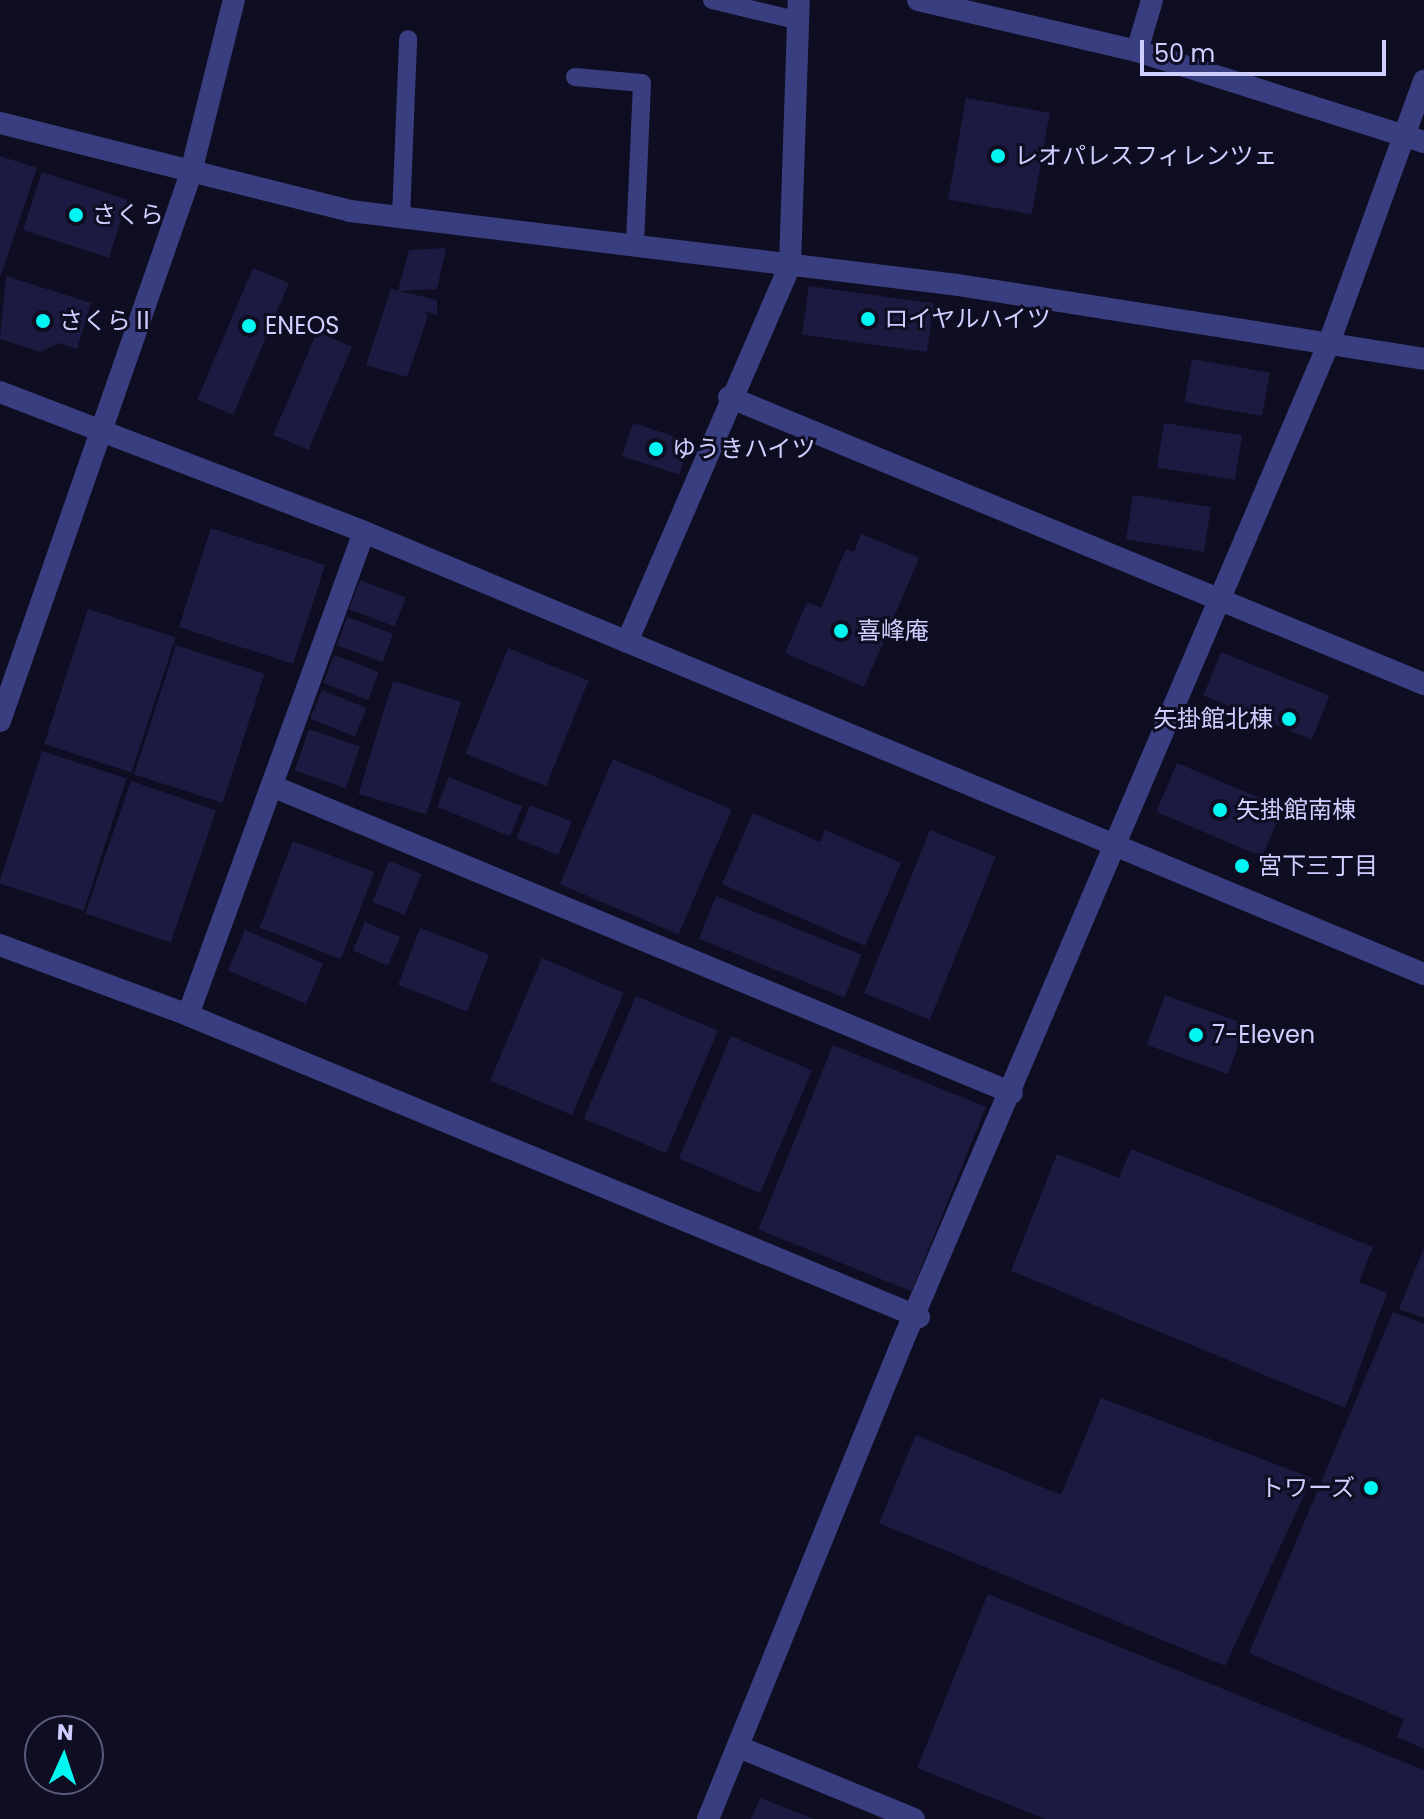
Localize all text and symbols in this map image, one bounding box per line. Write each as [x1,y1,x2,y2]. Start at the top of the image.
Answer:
scale bar [1144,24,1390,74]
text: 50 m [1154,37,1215,70]
place label: レオパレスフィレンツェ [1014,142,1278,170]
marker: レオパレスフィレンツェ [989,147,1007,165]
place label: さくら [92,201,164,229]
marker: さくら [67,206,85,224]
place label: ロイヤルハイツ [884,305,1052,333]
place label: さくらⅡ [59,307,155,335]
marker: ロイヤルハイツ [859,310,877,328]
marker: さくらⅡ [34,312,52,330]
place label: ENEOS [265,312,339,340]
marker: ENEOS [240,317,258,335]
place label: ゆうきハイツ [672,435,816,463]
marker: ゆうきハイツ [647,440,665,458]
place label: 喜峰庵 [857,617,929,645]
marker: 喜峰庵 [832,622,850,640]
place label: 矢掛館北棟 [1153,705,1273,733]
marker: 矢掛館北棟 [1280,710,1298,728]
place label: 矢掛館南棟 [1236,796,1356,824]
marker: 矢掛館南棟 [1211,801,1229,819]
place label: 宮下三丁目 [1258,852,1378,880]
marker: 宮下三丁目 [1233,857,1251,875]
place label: 7-Eleven [1212,1021,1315,1049]
marker: 7-Eleven [1187,1026,1205,1044]
place label: トワーズ [1259,1474,1355,1502]
marker: トワーズ [1362,1479,1380,1497]
north arrow [24,1715,104,1795]
text: N [56,1717,74,1748]

